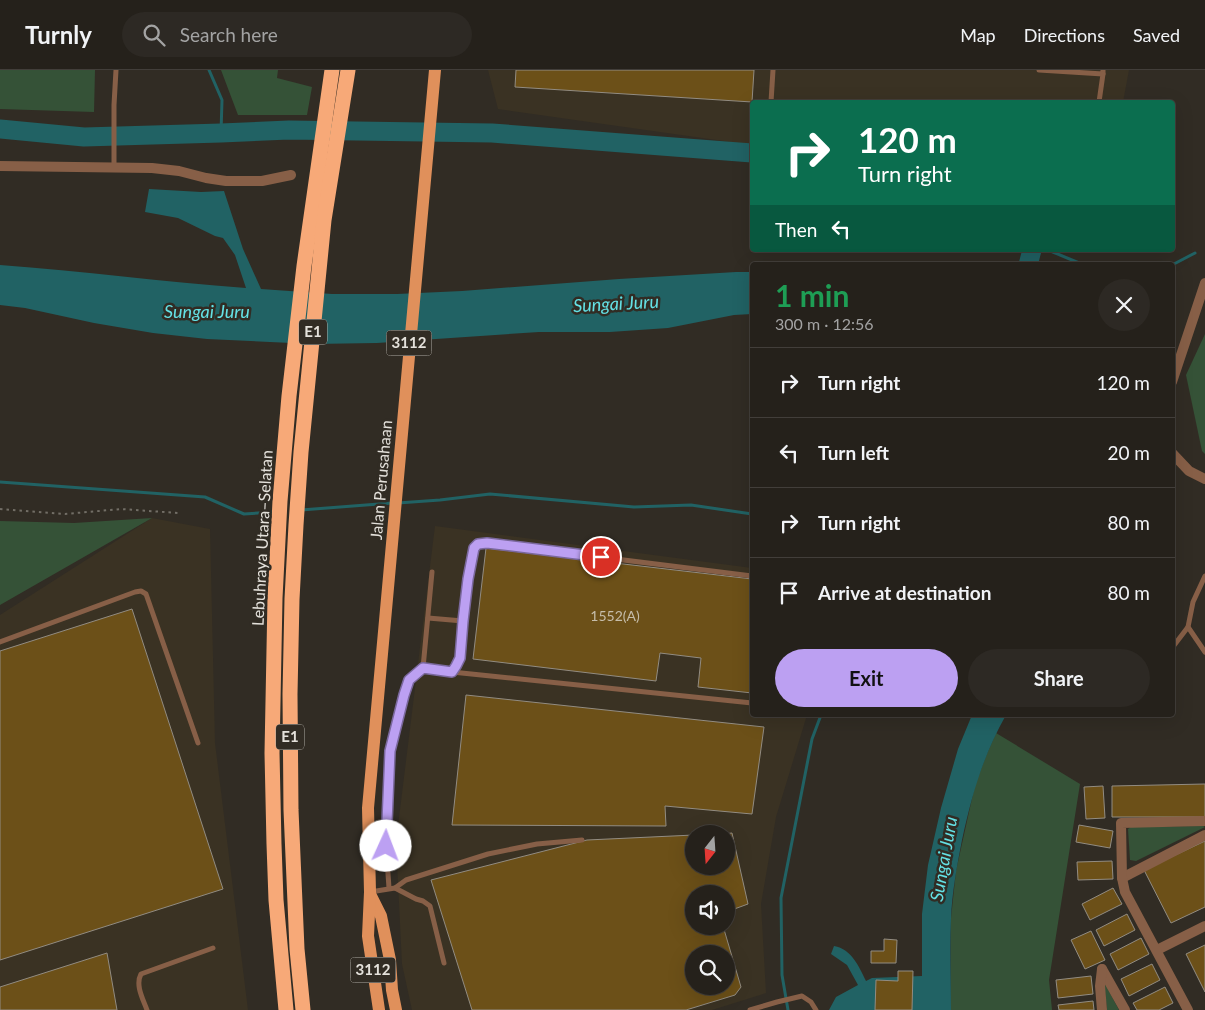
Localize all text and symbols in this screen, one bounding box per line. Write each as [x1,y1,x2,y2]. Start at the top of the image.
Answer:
search box [122,12,472,57]
text: Turnly [25,20,92,49]
icon: search [140,21,168,49]
text: Search here [180,23,278,46]
text: Map [960,24,996,46]
text: Directions [1024,24,1105,46]
text: Saved [1133,24,1180,46]
text: 120 m [858,118,957,160]
icon: right [775,120,840,185]
text: Turn right [858,160,952,187]
icon: left [827,215,855,243]
text: Then [775,218,817,241]
text: 1 min [775,277,849,313]
button: close [1098,279,1150,331]
water label: Sungai Juru [573,290,659,316]
water label: Sungai Juru [164,300,250,322]
text: 300 m · 12:56 [775,314,874,333]
road number: E1 [299,320,327,344]
road number: 3112 [386,330,432,356]
icon: right [775,369,803,397]
text: Turn right [818,371,900,394]
text: 120 m [1096,371,1150,394]
street label: Jalan Perusahaan [366,419,395,541]
icon: left [775,439,803,467]
text: Turn left [818,441,889,464]
text: 20 m [1107,441,1150,464]
street label: Lebuhraya Utara–Selatan [247,450,276,626]
icon: right [775,509,803,537]
text: Turn right [818,511,900,534]
text: 80 m [1107,511,1150,534]
pin [580,536,622,578]
icon: arrive [587,543,615,571]
icon: arrive [775,579,803,607]
text: Arrive at destination [818,581,991,604]
text: 80 m [1107,581,1150,604]
house number: 1552(A) [590,607,640,624]
button: Exit [775,649,958,707]
button: Share [968,649,1150,707]
road number: E1 [276,724,304,750]
water label: Sungai Juru [925,815,961,903]
position arrow [359,819,411,871]
north arrow [685,825,735,875]
map controls [685,825,735,995]
button: sound [685,885,735,935]
button: search [685,945,735,995]
road number: 3112 [350,958,396,982]

